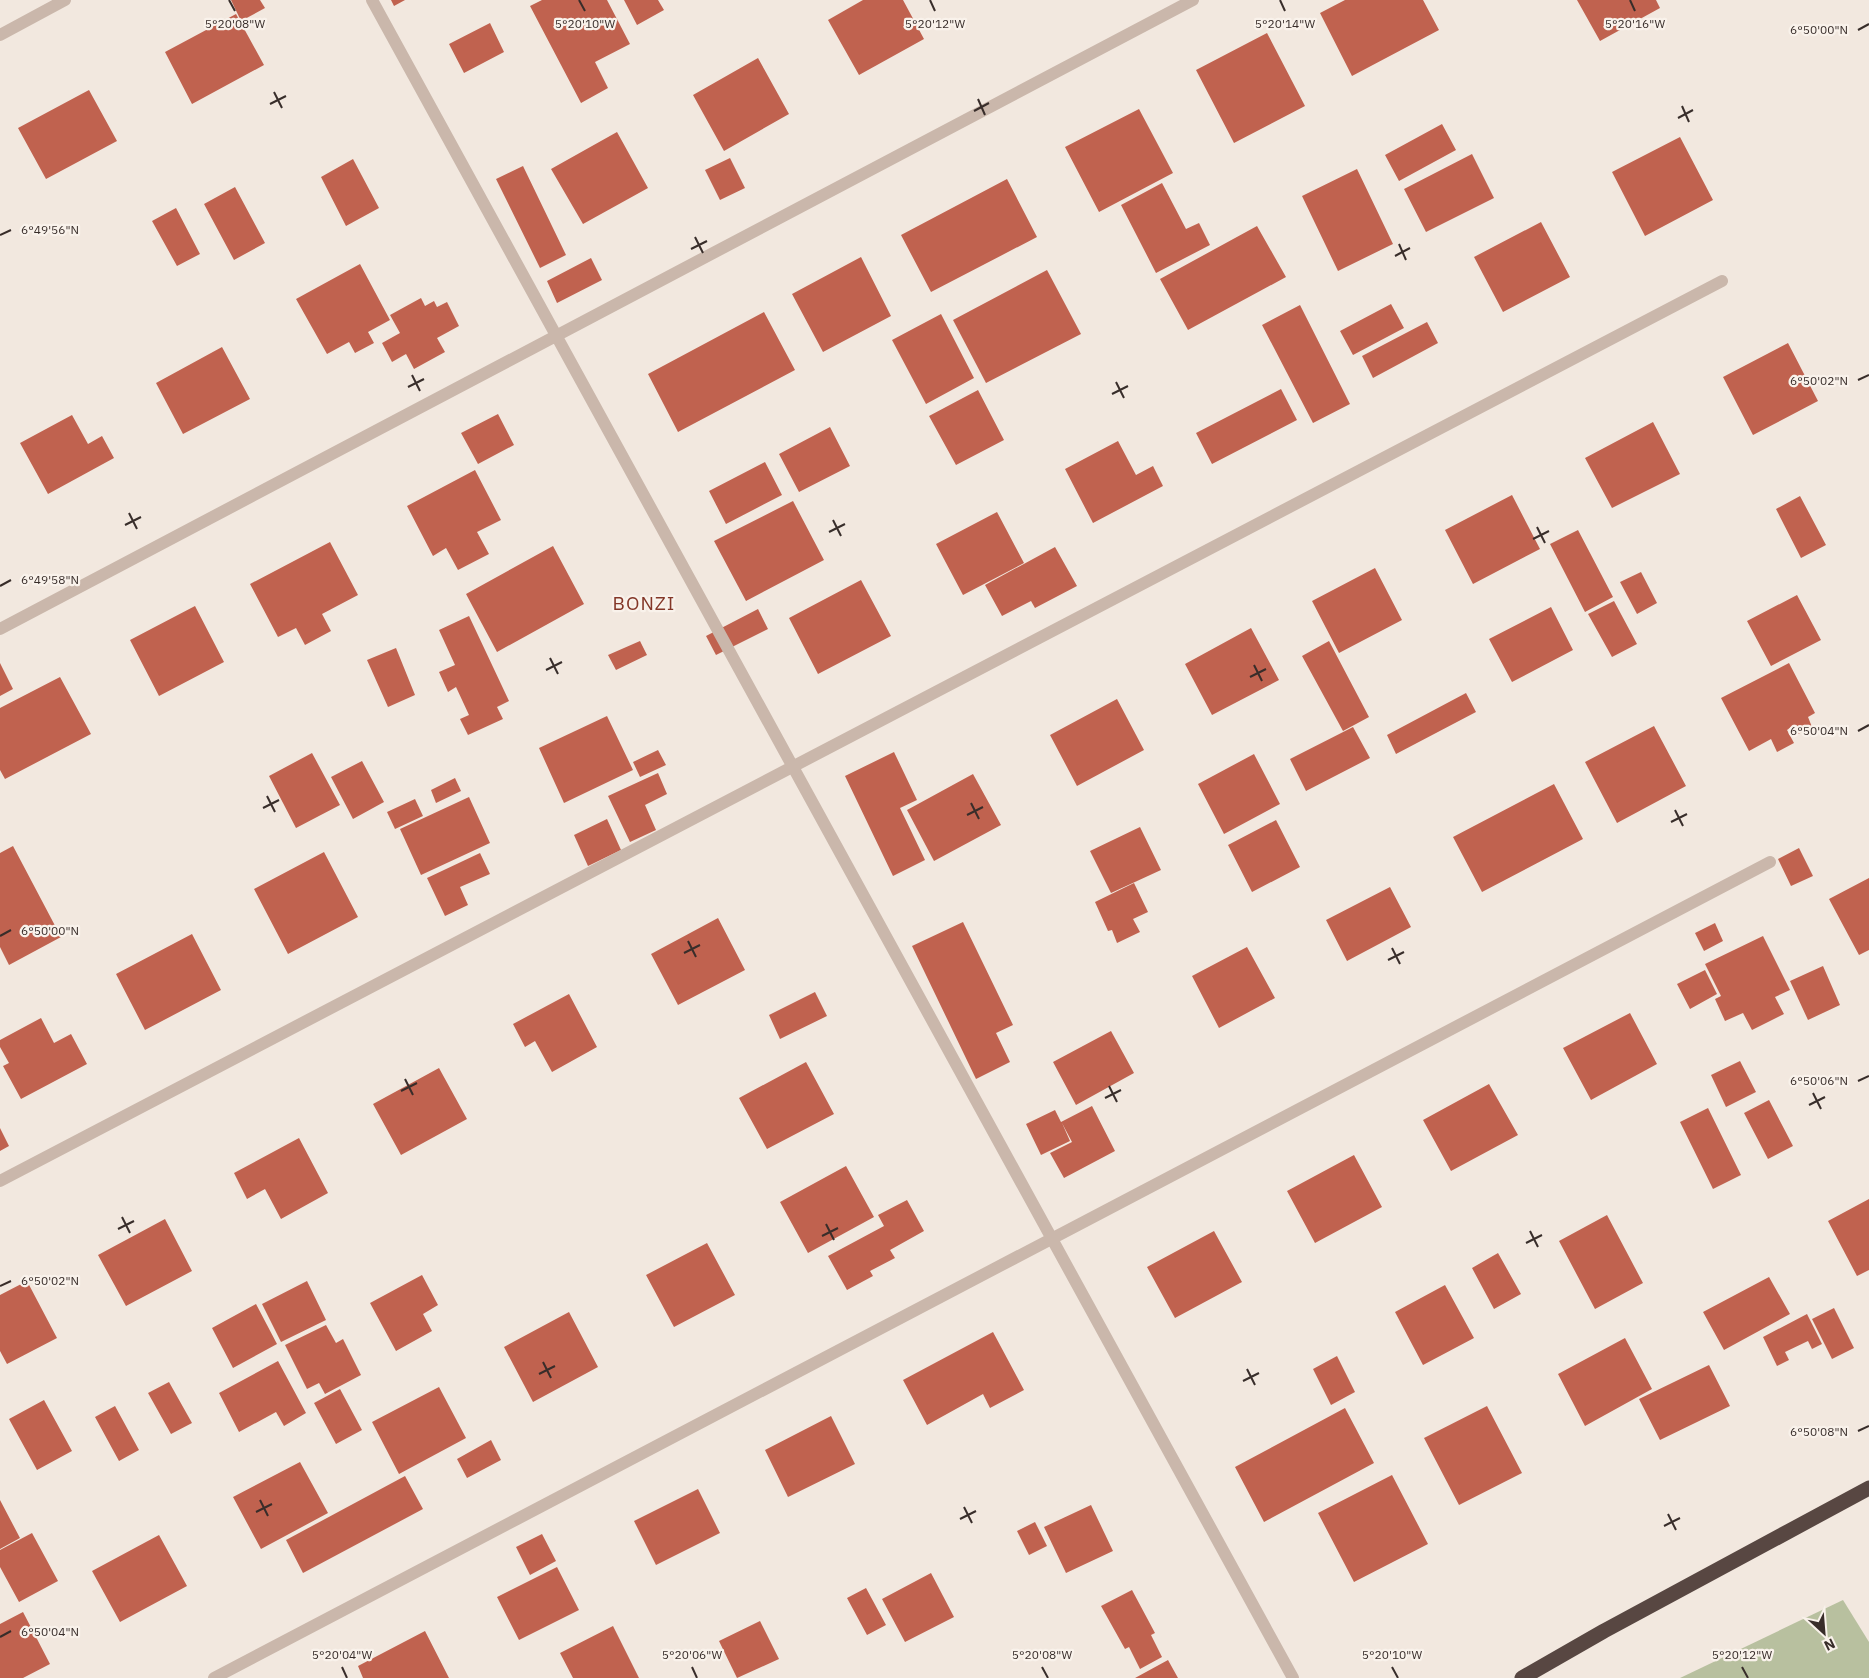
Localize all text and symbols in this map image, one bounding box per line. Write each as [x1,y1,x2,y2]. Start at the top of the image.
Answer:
text: 5°20'08"W [205,16,266,31]
text: 5°20'10"W [555,16,616,31]
text: 5°20'12"W [905,16,966,31]
text: 5°20'14"W [1255,16,1316,31]
text: 5°20'16"W [1605,16,1666,31]
text: 6°50'00"N [1790,22,1848,37]
text: 6°49'56"N [21,222,79,237]
text: 6°50'02"N [1790,373,1848,388]
text: 6°49'58"N [21,572,79,587]
district label: BONZI [613,591,675,615]
text: 6°50'04"N [1790,723,1848,738]
text: 6°50'00"N [21,923,79,938]
text: 6°50'06"N [1790,1073,1848,1088]
text: 6°50'02"N [21,1273,79,1288]
text: 6°50'08"N [1790,1424,1848,1439]
north arrow [1799,1608,1849,1658]
text: 6°50'04"N [21,1624,79,1639]
text: N [1821,1634,1838,1655]
text: 5°20'04"W [312,1647,373,1662]
text: 5°20'06"W [662,1647,723,1662]
text: 5°20'08"W [1012,1647,1073,1662]
text: 5°20'10"W [1362,1647,1423,1662]
text: 5°20'12"W [1712,1647,1773,1662]

